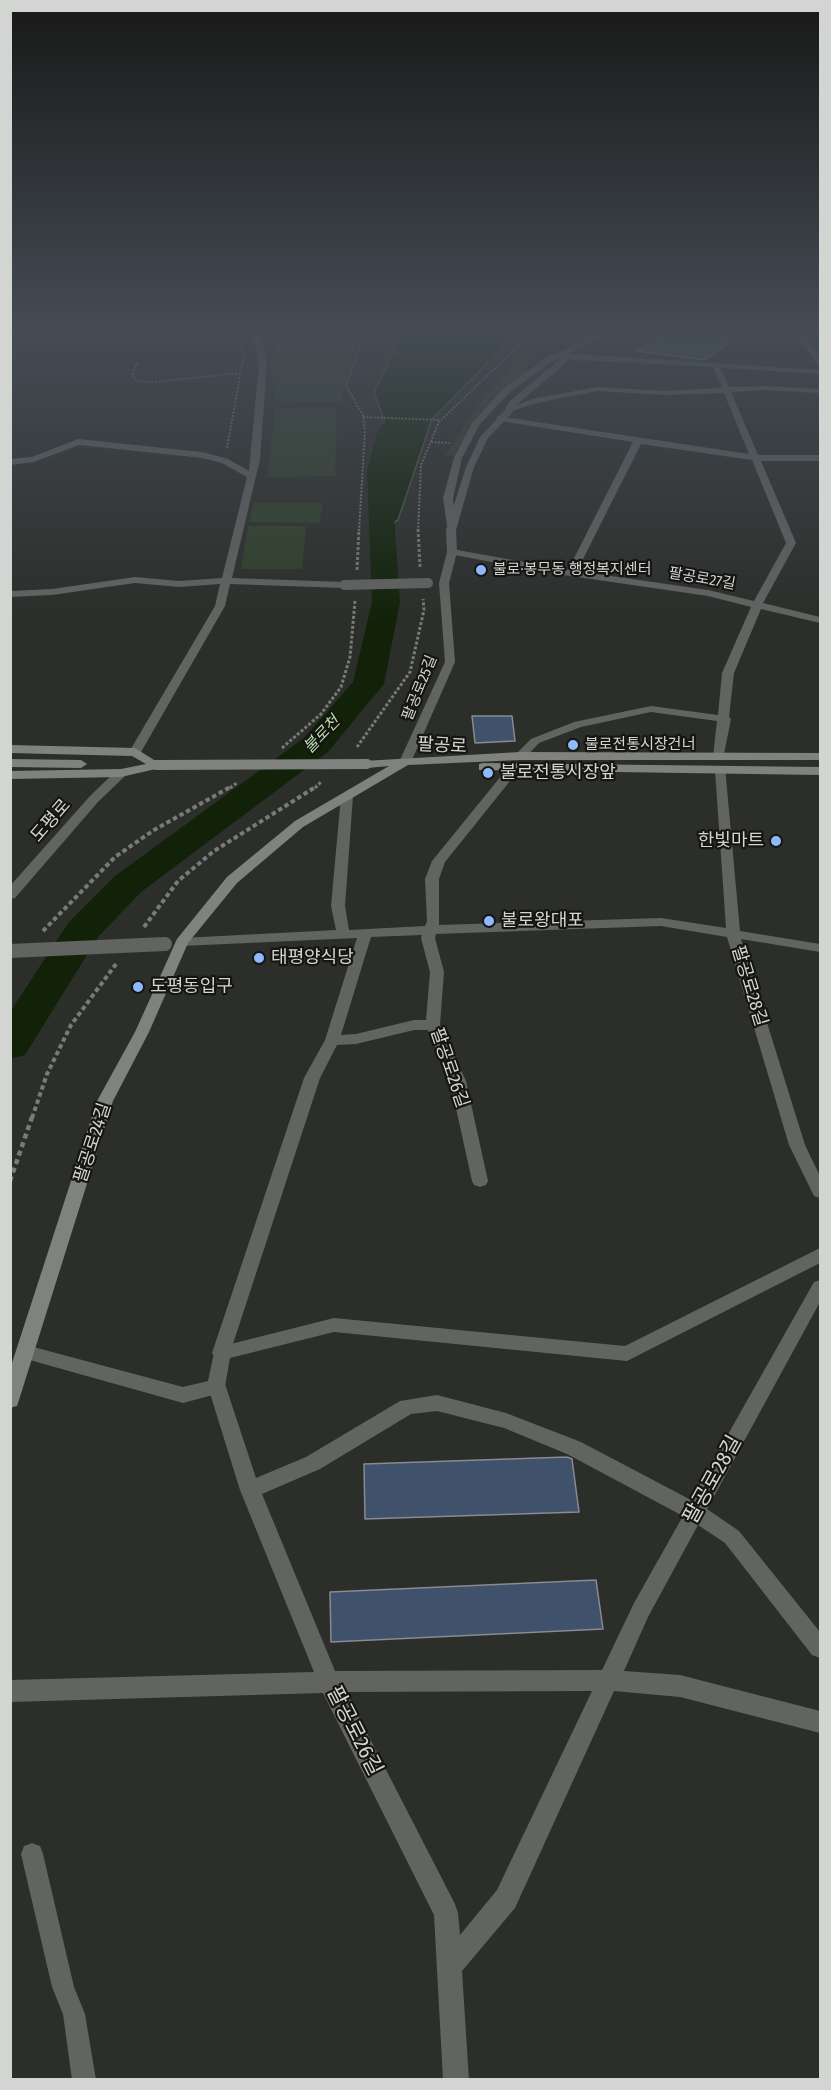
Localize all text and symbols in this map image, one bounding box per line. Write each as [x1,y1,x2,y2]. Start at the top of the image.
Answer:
place label: 불로·봉무동 행정복지센터 [493,561,652,579]
marker: 불로·봉무동 행정복지센터 [474,563,488,577]
street label: 팔공로27길 [667,564,737,594]
street label: 팔공로25길 [399,653,441,723]
water label: 불로천 [300,712,344,758]
street label: 팔공로 [417,734,467,758]
place label: 불로전통시장건너 [585,736,695,754]
marker: 불로전통시장건너 [566,738,580,752]
place label: 불로전통시장앞 [500,762,616,784]
marker: 불로전통시장앞 [481,766,495,780]
street label: 도평로 [27,795,75,847]
place label: 한빛마트 [698,830,764,852]
marker: 한빛마트 [769,834,783,848]
place label: 불로왕대포 [501,910,584,932]
marker: 불로왕대포 [482,914,496,928]
street label: 팔공로28길 [727,943,771,1029]
place label: 태평양식당 [271,947,354,969]
marker: 태평양식당 [252,951,266,965]
place label: 도평동입구 [150,976,233,998]
marker: 도평동입구 [131,980,145,994]
street label: 팔공로26길 [425,1025,473,1111]
street label: 팔공로24길 [70,1100,116,1186]
street label: 팔공로28길 [678,1431,748,1529]
street label: 팔공로26길 [321,1682,387,1780]

